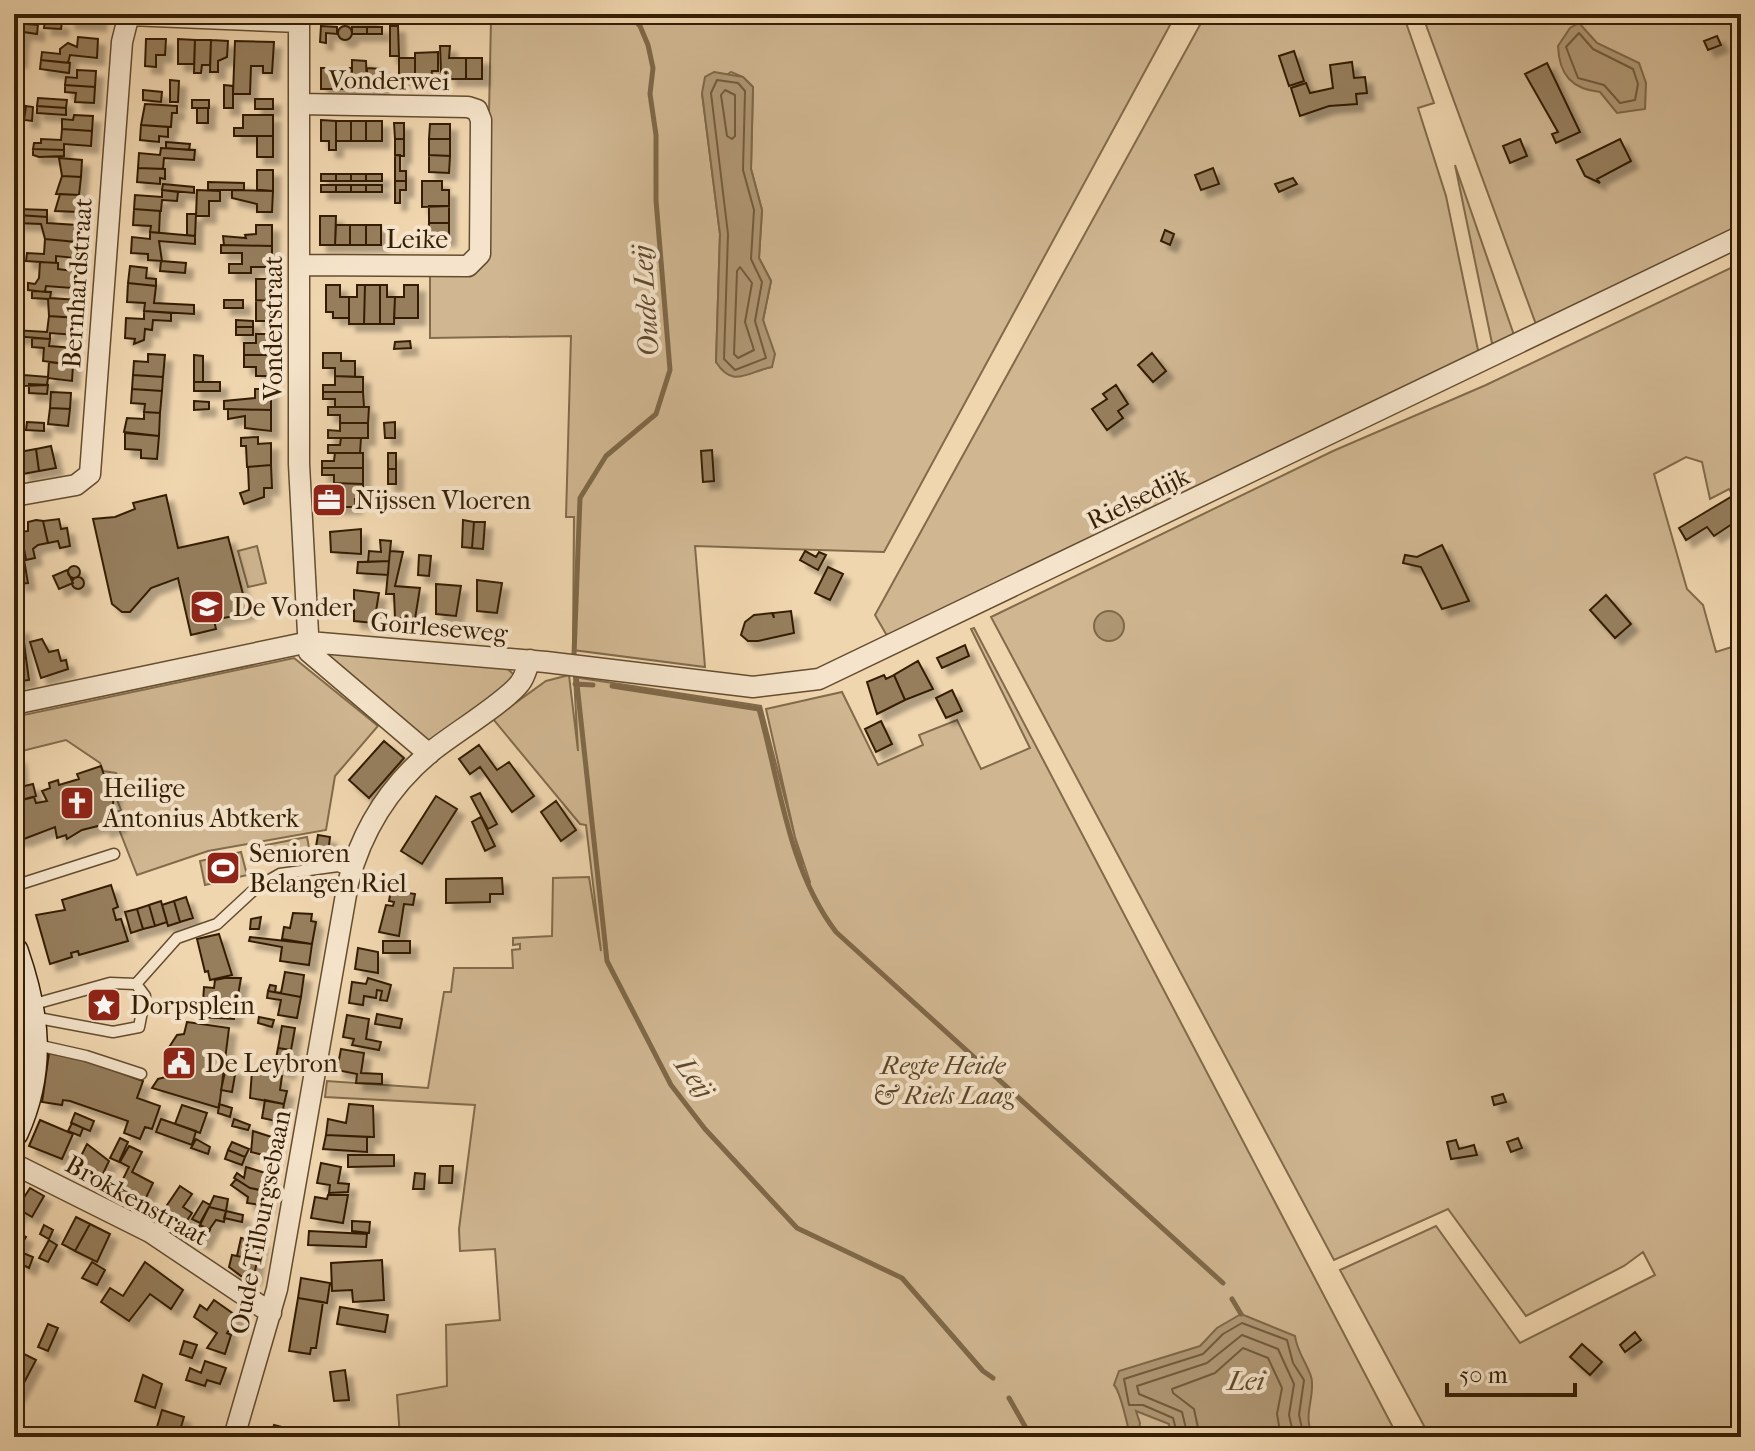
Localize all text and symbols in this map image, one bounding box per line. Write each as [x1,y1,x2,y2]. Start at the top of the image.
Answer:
street label: Vonderwei [327,64,450,97]
street label: Bernhardstraat [56,196,99,369]
street label: Leike [386,224,448,255]
water label: Oude Leij [625,243,666,358]
street label: Vonderstraat [258,255,289,401]
street label: Rielsedijk [1082,460,1195,537]
office icon: Nijssen Vloeren [310,481,348,519]
place label: Nijssen Vloeren [355,485,531,516]
school or university icon: De Vonder [188,588,226,626]
place label: De Vonder [233,592,353,623]
street label: Goirleseweg [369,606,510,649]
place label: Heilige Antonius Abtkerk [102,773,300,834]
church icon: Heilige Antonius Abtkerk [58,784,96,822]
place label: Senioren Belangen Riel [249,838,407,899]
sports icon: Senioren Belangen Riel [204,849,242,887]
place icon: Dorpsplein [85,986,123,1024]
place label: Dorpsplein [130,990,255,1021]
public building icon: De Leybron [160,1044,198,1082]
place label: De Leybron [205,1048,338,1079]
water label: Leij [667,1048,721,1106]
park label: Regte Heide & Riels Laag [872,1050,1015,1111]
street label: Oude Tilburgsebaan [224,1107,297,1337]
street label: Brokkenstraat [60,1148,214,1253]
scale bar [1447,1347,1575,1397]
text: 50 m [1459,1361,1508,1389]
water label: Lei [1226,1364,1266,1397]

